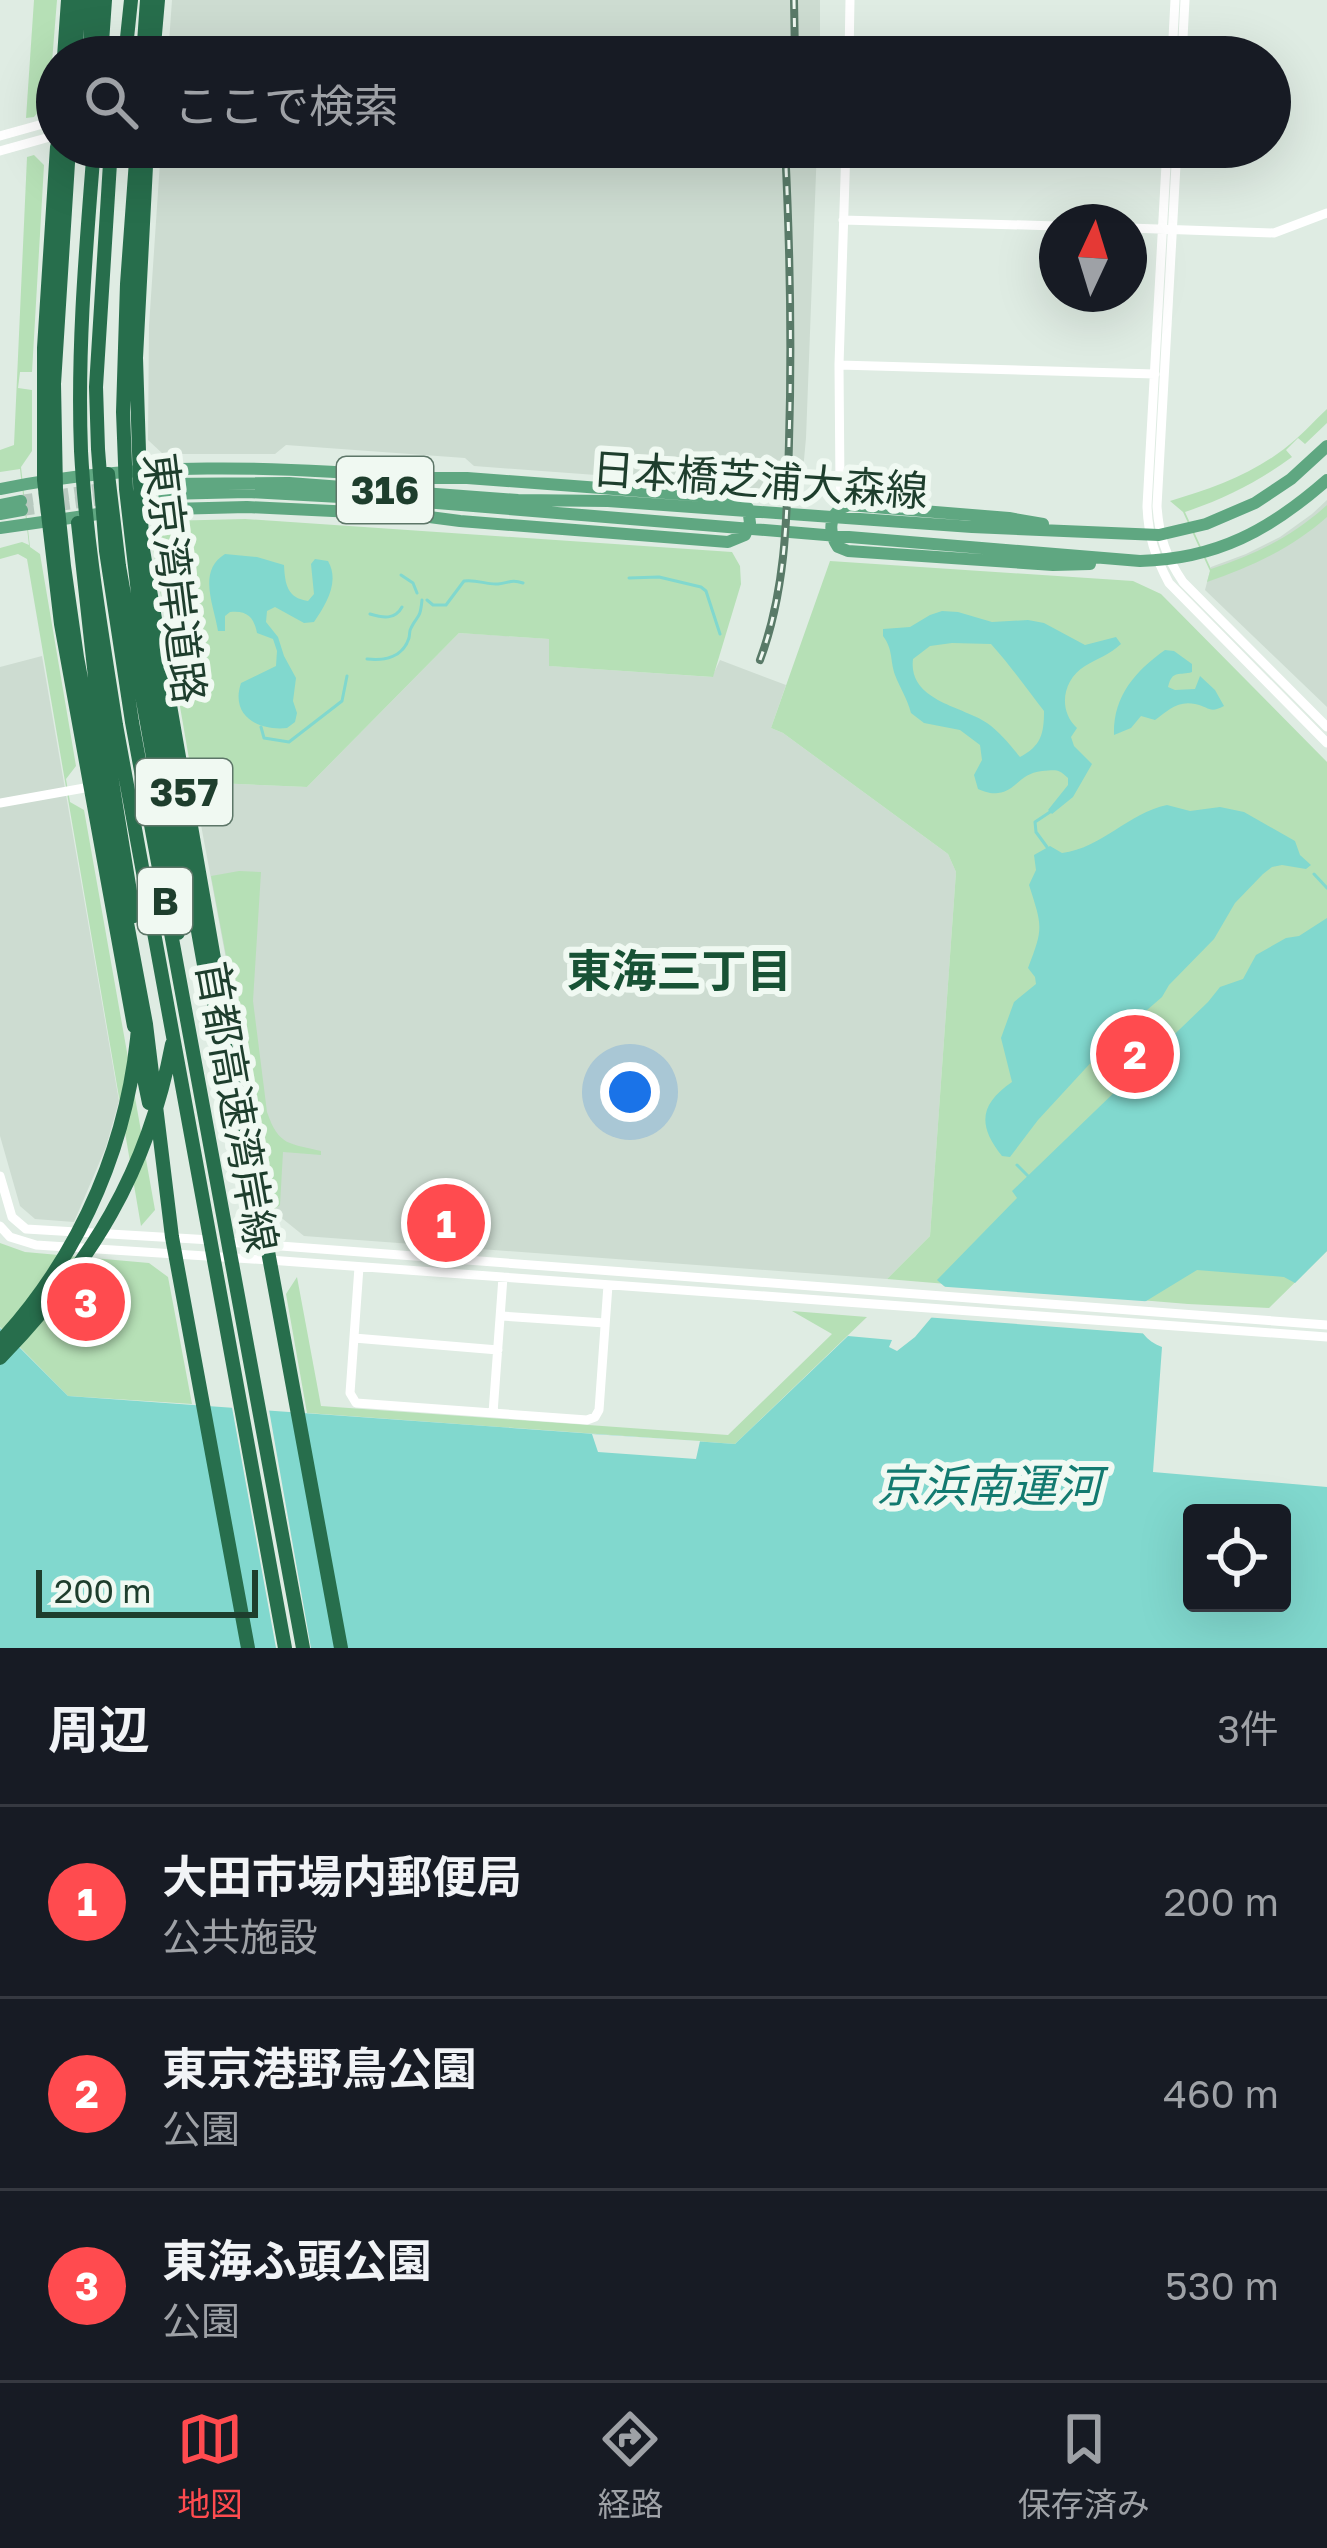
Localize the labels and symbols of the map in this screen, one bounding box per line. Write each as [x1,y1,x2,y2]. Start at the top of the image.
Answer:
north arrow [1039,204,1147,312]
street label: 日本橋芝浦大森線 [591,442,929,516]
street label: 東京湾岸道路 [136,450,216,706]
road number: 316 [337,457,433,523]
road number: 357 [136,759,232,825]
road number: B [138,868,192,934]
district label: 東海三丁目 [566,943,792,997]
street label: 首都高速湾岸線 [188,958,288,1256]
pin: 2 [1096,1009,1174,1099]
your location [600,1062,660,1122]
pin: 1 [407,1178,485,1268]
pin: 3 [47,1257,125,1347]
water label: 京浜南運河 [876,1458,1109,1512]
scale bar [36,1564,258,1617]

